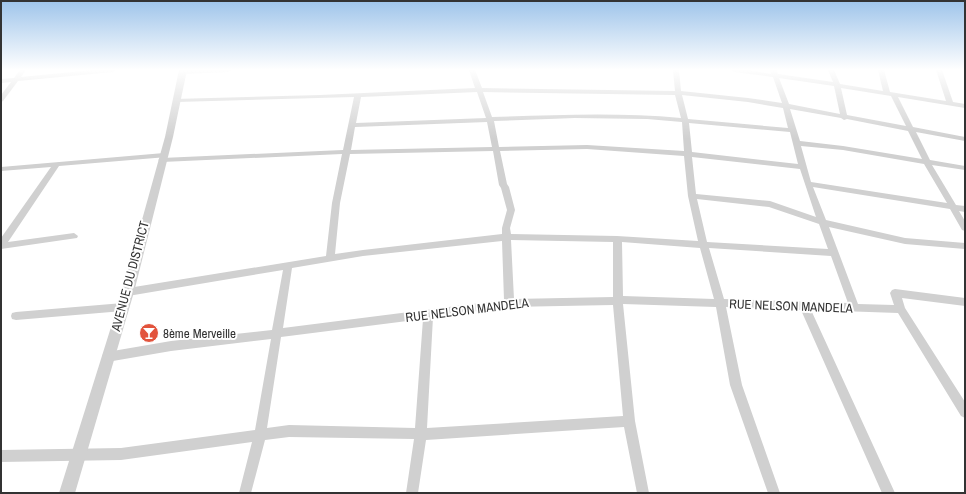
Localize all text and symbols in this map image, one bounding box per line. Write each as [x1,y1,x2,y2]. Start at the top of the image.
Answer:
street label: AVENUE DU DISTRICT [107,219,153,334]
street label: RUE NELSON MANDELA [405,294,530,326]
street label: RUE NELSON MANDELA [729,295,854,317]
bar icon: 8ème Merveille [138,322,160,344]
place label: 8ème Merveille [163,325,236,342]

